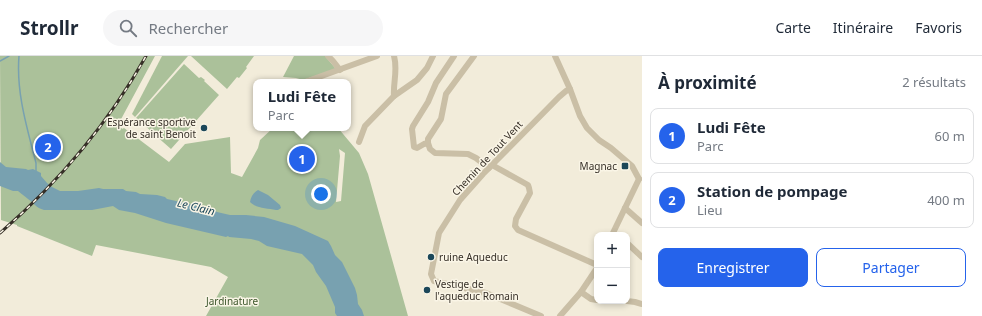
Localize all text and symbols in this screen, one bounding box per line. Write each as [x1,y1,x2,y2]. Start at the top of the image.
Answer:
search box [103,10,383,46]
text: Strollr [20,15,79,41]
icon: search [117,17,139,39]
text: Rechercher [149,18,228,38]
text: Carte [775,18,811,37]
text: Itinéraire [833,18,893,37]
text: Favoris [915,18,962,37]
text: À proximité [658,71,757,94]
text: 2 résultats [902,73,966,91]
popup [253,79,351,131]
text: Ludi Fête [268,86,336,106]
text: Parc [268,106,294,124]
place label: Espérance sportive de saint Benoit [107,115,196,141]
street label: Chemin de Tout Vent [449,117,526,199]
text: Ludi Fête [697,117,766,137]
marker: Espérance sportive de saint Benoit [199,123,209,133]
text: 1 [668,127,676,145]
text: 60 m [935,127,965,145]
pin: 2 [35,132,61,162]
text: Parc [697,137,724,155]
pin: 1 [289,144,315,174]
place label: Magnac [580,159,617,173]
marker: Magnac [620,161,630,171]
text: Station de pompage [697,181,848,201]
your location [311,184,331,204]
text: 2 [668,191,676,209]
text: 400 m [927,191,965,209]
water label: Le Clain [176,195,217,218]
text: Lieu [697,201,723,219]
map controls [594,232,630,304]
button: + [594,232,630,268]
button: Enregistrer [658,248,808,287]
button: Partager [816,248,966,287]
place label: ruine Aqueduc [439,250,508,264]
marker: ruine Aqueduc [426,252,436,262]
button: − [594,268,630,304]
place label: Vestige de l'aqueduc Romain [435,277,519,303]
marker: Vestige de l'aqueduc Romain [422,285,432,295]
park label: Jardinature [205,294,258,308]

